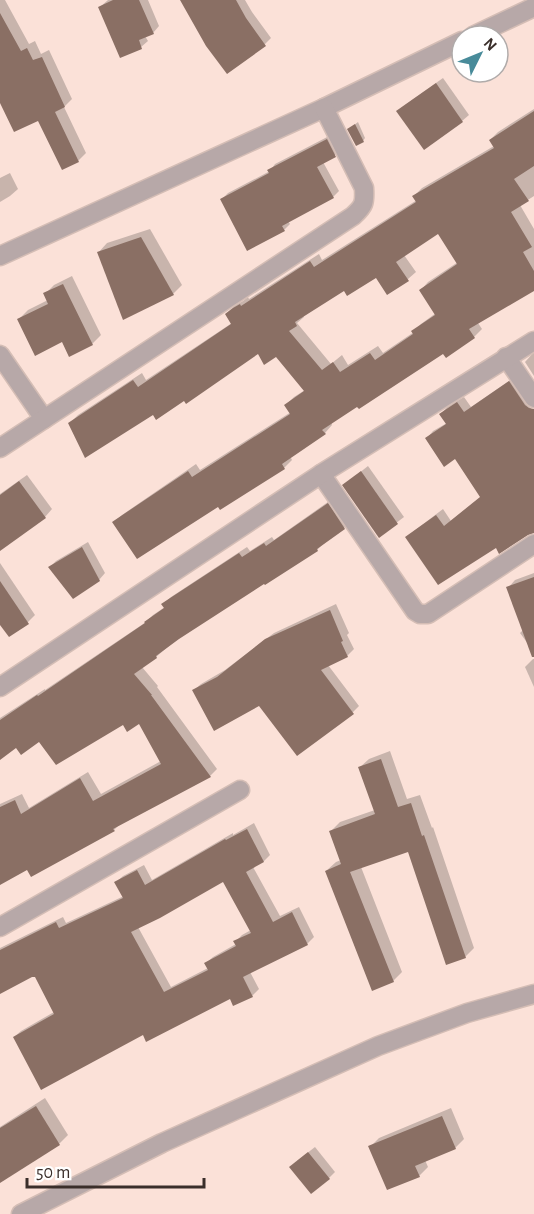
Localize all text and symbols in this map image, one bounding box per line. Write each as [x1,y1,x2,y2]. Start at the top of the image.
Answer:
north arrow [450,24,510,84]
text: N [481,35,500,54]
scale bar [27,1151,204,1189]
text: 50 m [36,1164,70,1182]

